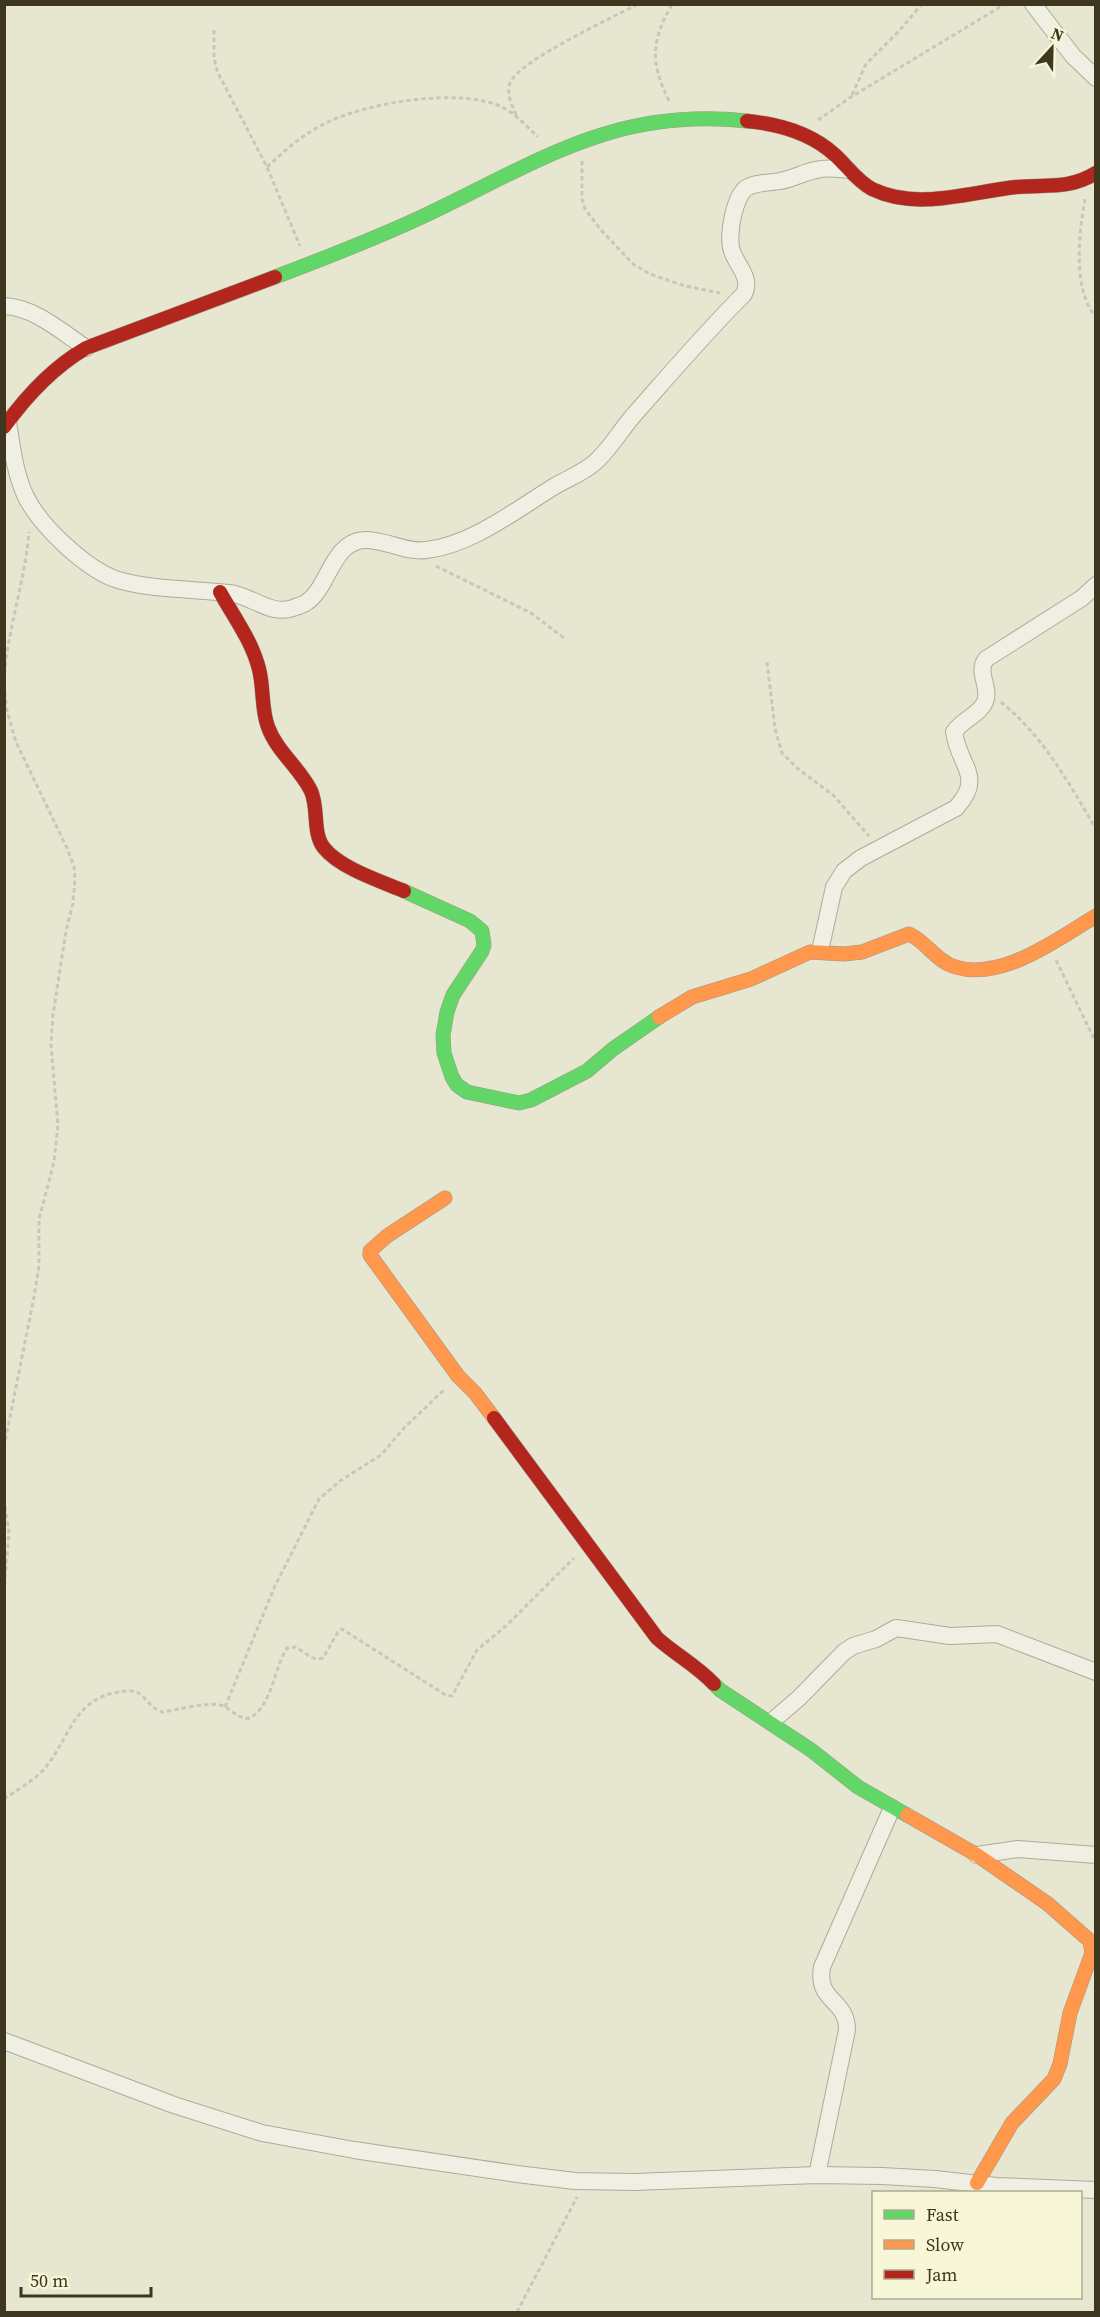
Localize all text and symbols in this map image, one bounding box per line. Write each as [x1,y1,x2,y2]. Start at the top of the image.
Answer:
north arrow [1022,18,1082,78]
text: N [1048,22,1067,47]
legend [872,2191,1082,2299]
text: Fast [926,2202,959,2227]
text: Slow [926,2232,964,2257]
scale bar [21,2260,152,2298]
text: Jam [925,2262,958,2287]
text: 50 m [30,2268,68,2293]

